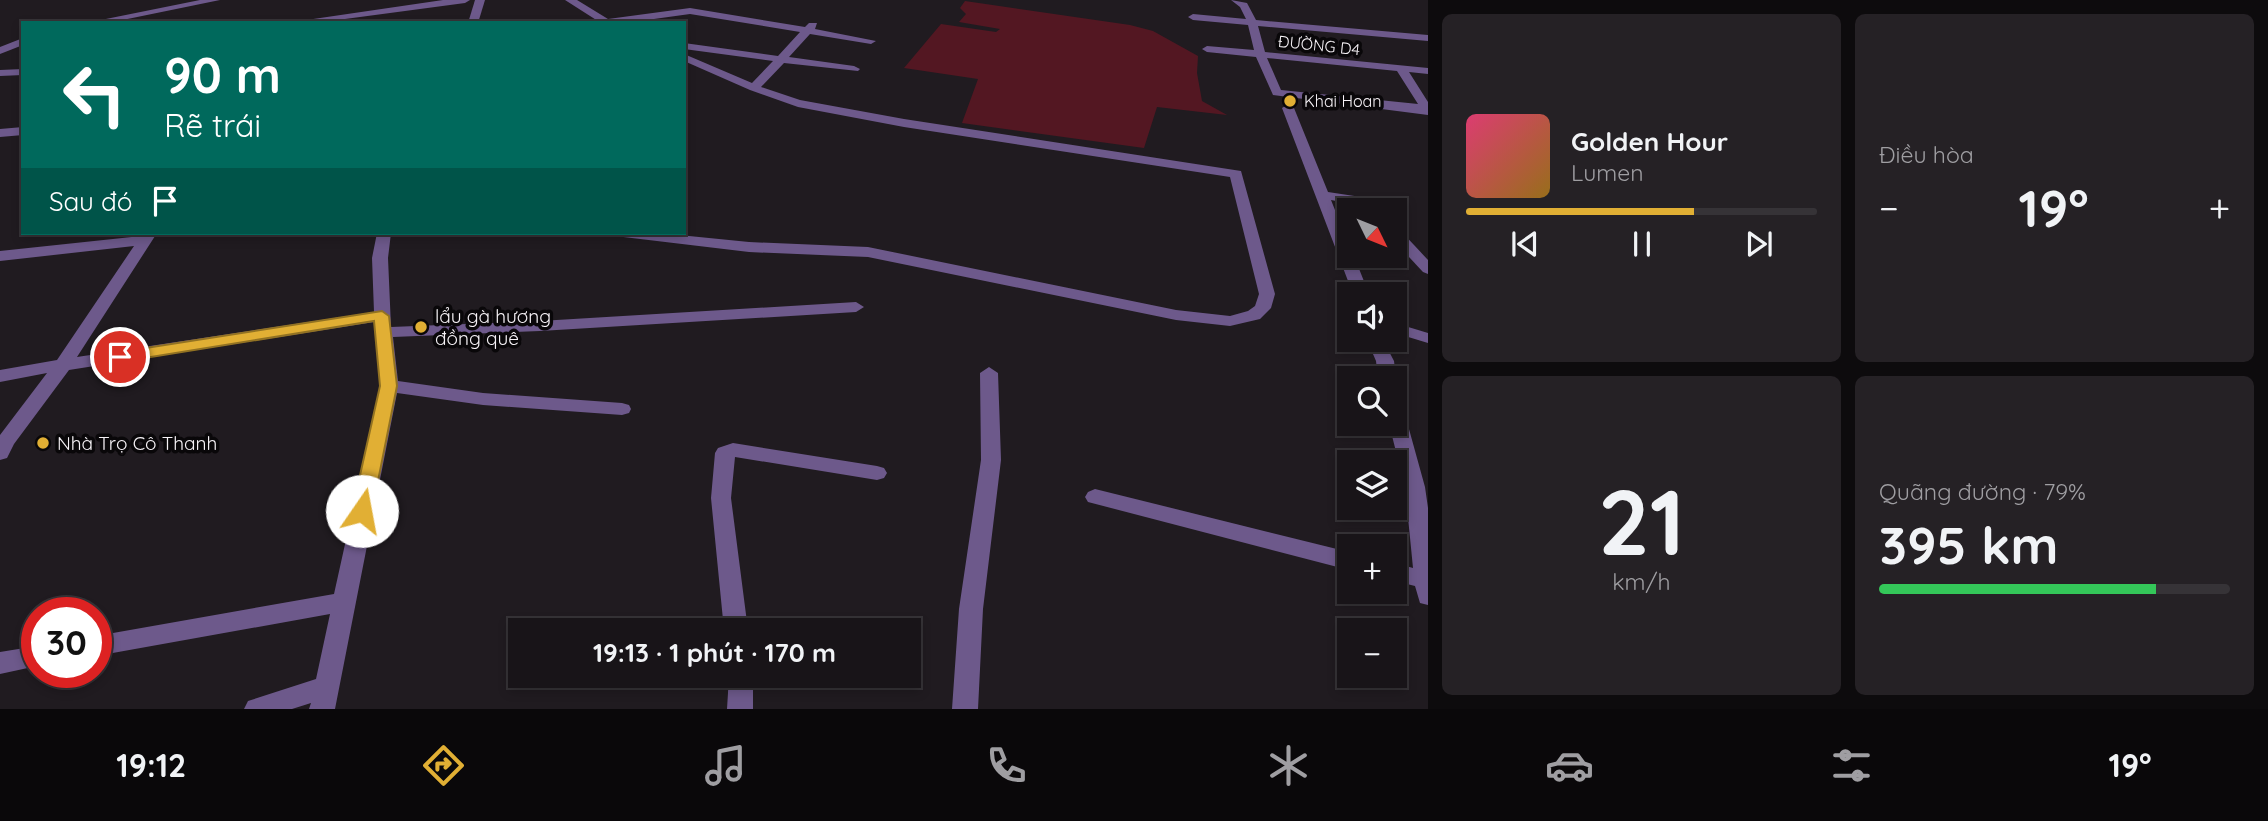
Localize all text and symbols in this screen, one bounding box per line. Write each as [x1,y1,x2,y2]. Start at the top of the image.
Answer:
street label: ĐƯỜNG D4 [1277,31,1361,59]
text: 90 m [164,44,281,105]
icon: left [49,49,140,140]
place label: Khai Hoan [1304,91,1382,111]
marker: Khai Hoan [1282,93,1298,109]
text: Rẽ trái [164,105,261,145]
text: Golden Hour [1571,125,1728,158]
text: Điều hòa [1879,140,1974,169]
text: Lumen [1571,158,1644,187]
text: 19° [2019,175,2089,240]
icon: arrive [146,182,184,220]
text: − [1879,184,1899,232]
text: + [2209,184,2230,232]
text: Sau đó [49,185,132,218]
north arrow [1337,198,1407,268]
map controls [1337,198,1407,688]
icon: previous [1506,225,1544,263]
icon: pause [1623,225,1661,263]
icon: next [1740,225,1778,263]
button: sound [1337,282,1407,352]
place label: lẩu gà hương đồng quê [435,304,551,350]
marker: lẩu gà hương đồng quê [413,319,429,335]
pin [90,327,150,387]
icon: arrive [101,338,139,376]
button: search [1337,366,1407,436]
place label: Nhà Trọ Cô Thanh [57,431,217,455]
marker: Nhà Trọ Cô Thanh [35,435,51,451]
button: layers [1337,450,1407,520]
text: 21 [1598,464,1685,578]
position arrow [325,474,399,548]
text: Quãng đường · 79% [1879,477,2086,506]
text: 395 km [1879,512,2059,577]
button: + [1337,534,1407,604]
text: km/h [1612,567,1671,596]
speed limit sign: 30 [21,597,112,688]
button: − [1337,618,1407,688]
text: 19:13 · 1 phút · 170 m [593,636,836,669]
icon: directions [419,741,468,790]
icon: music [701,741,750,790]
icon: phone [982,741,1031,790]
icon: climate [1264,741,1313,790]
icon: car [1545,741,1594,790]
icon: filters [1827,741,1876,790]
text: 19:12 [116,745,186,785]
text: 19° [2108,745,2152,785]

